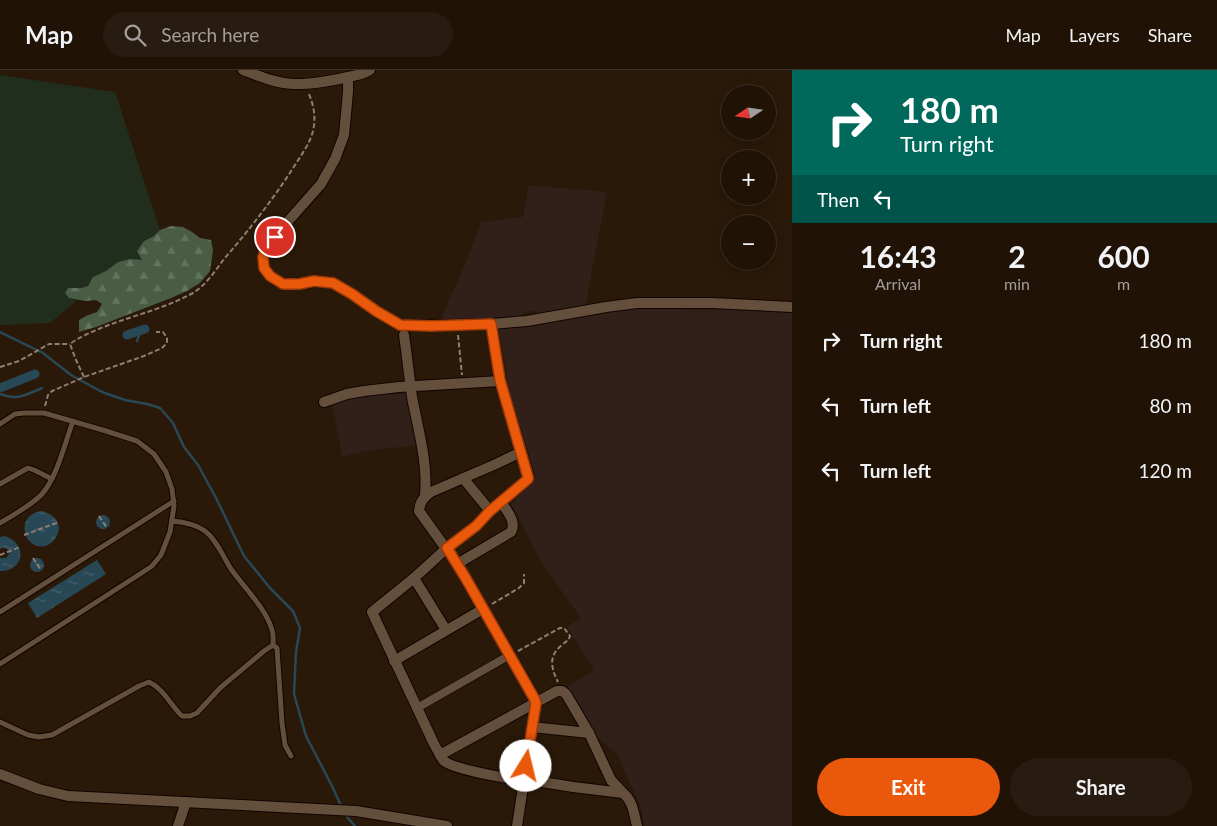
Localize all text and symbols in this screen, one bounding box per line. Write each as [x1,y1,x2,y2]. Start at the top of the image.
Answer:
search box [103,12,453,57]
text: Map [25,20,73,49]
icon: search [121,21,149,49]
text: Search here [161,23,259,46]
text: Map [1005,24,1041,46]
text: Layers [1069,24,1120,46]
text: Share [1148,24,1192,46]
north arrow [721,85,776,140]
map controls [721,85,776,270]
text: 180 m [900,88,999,130]
icon: right [817,90,882,155]
text: Turn right [900,130,994,157]
button: + [721,150,776,205]
icon: left [869,185,897,213]
text: Then [817,188,859,211]
button: − [721,215,776,270]
pin [254,216,296,258]
icon: arrive [261,223,289,251]
text: 16:43 [859,238,937,274]
text: 2 [1008,238,1026,274]
text: 600 [1097,238,1150,274]
text: Arrival [875,274,921,293]
text: min [1004,274,1030,293]
text: m [1117,274,1130,293]
icon: right [817,327,845,355]
text: Turn right [860,329,942,352]
text: 180 m [1138,329,1192,352]
icon: left [817,392,845,420]
text: Turn left [860,394,931,417]
text: 80 m [1149,394,1192,417]
icon: left [817,457,845,485]
text: Turn left [860,459,931,482]
text: 120 m [1138,459,1192,482]
position arrow [499,739,551,791]
button: Exit [817,758,1000,816]
button: Share [1010,758,1192,816]

